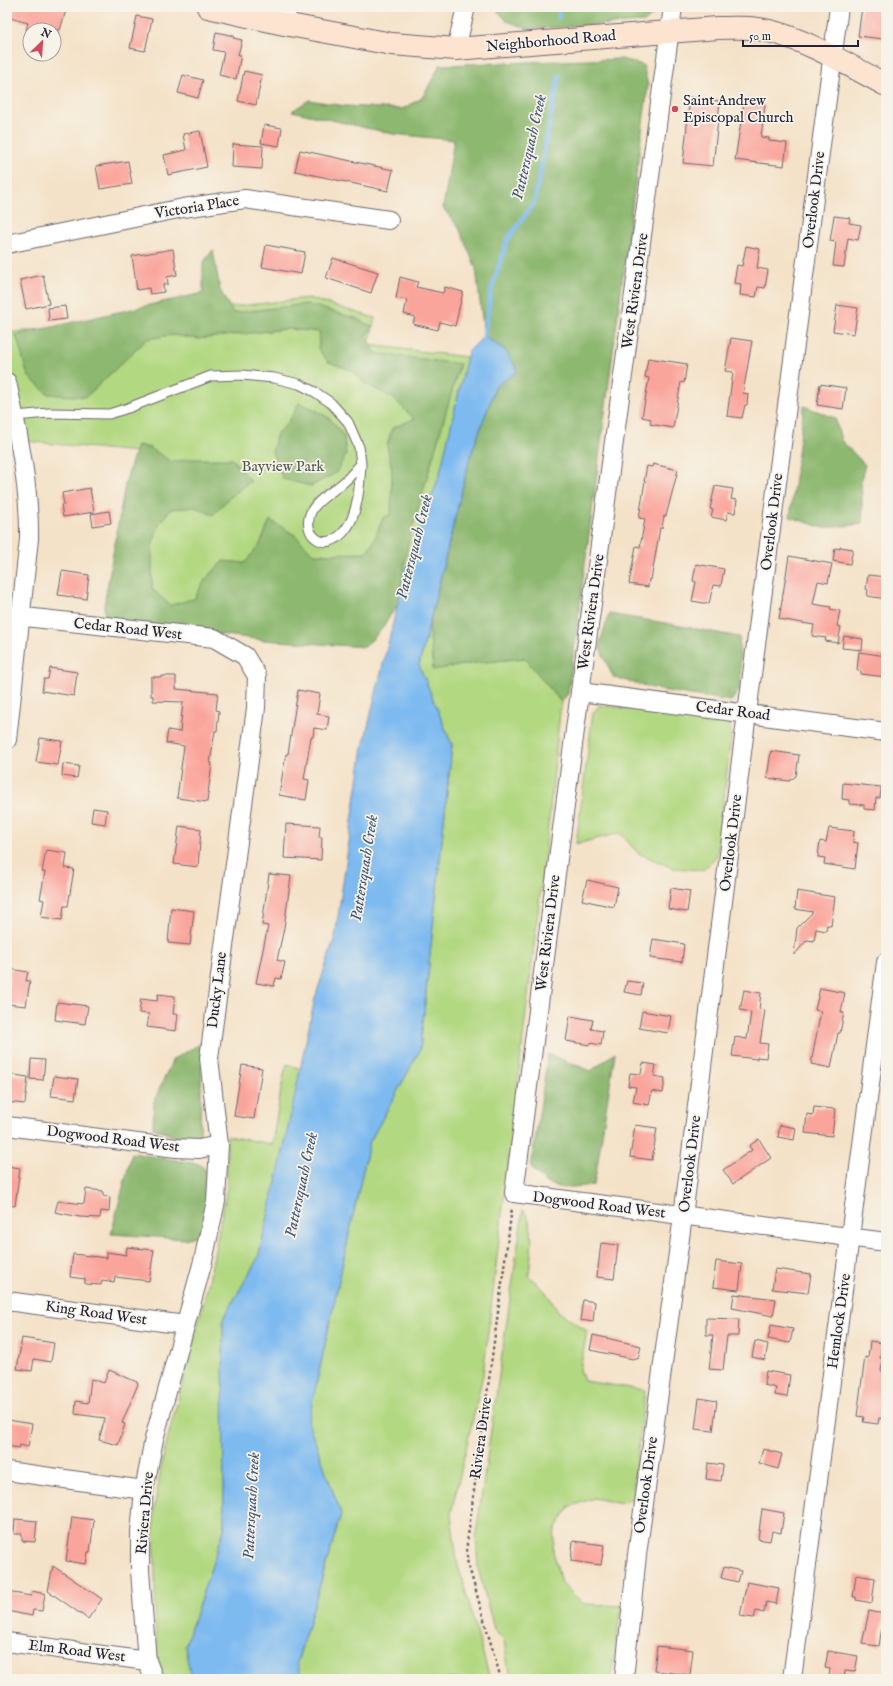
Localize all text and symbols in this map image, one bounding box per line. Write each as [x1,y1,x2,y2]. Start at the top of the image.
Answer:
north arrow [22,22,62,62]
scale bar [743,22,858,48]
text: N [38,25,54,42]
street label: Neighborhood Road [485,26,618,56]
text: 50 m [749,29,771,44]
place label: Saint Andrew Episcopal Church [683,91,794,127]
water label: Pattersquash Creek [508,92,552,202]
marker: Saint Andrew Episcopal Church [670,104,680,114]
street label: Overlook Drive [799,150,829,250]
street label: Victoria Place [152,191,241,223]
street label: West Riviera Drive [617,232,653,350]
park label: Bayview Park [242,457,325,476]
street label: Overlook Drive [757,472,787,572]
water label: Pattersquash Creek [392,492,438,601]
street label: West Riviera Drive [573,553,609,671]
street label: Cedar Road West [73,614,183,644]
street label: Cedar Road [695,697,772,725]
street label: Overlook Drive [716,793,746,893]
water label: Pattersquash Creek [347,813,383,923]
street label: West Riviera Drive [531,874,565,992]
street label: Ducky Lane [203,951,231,1029]
street label: Overlook Drive [675,1114,705,1214]
street label: Dogwood Road West [45,1121,181,1157]
water label: Pattersquash Creek [281,1130,323,1240]
street label: Dogwood Road West [531,1187,667,1223]
street label: Hemlock Drive [823,1272,855,1370]
street label: King Road West [44,1296,148,1330]
street label: Riviera Drive [466,1395,496,1480]
street label: Overlook Drive [630,1435,662,1535]
water label: Pattersquash Creek [239,1451,265,1560]
street label: Riviera Drive [132,1471,158,1555]
street label: Elm Road West [28,1636,126,1666]

